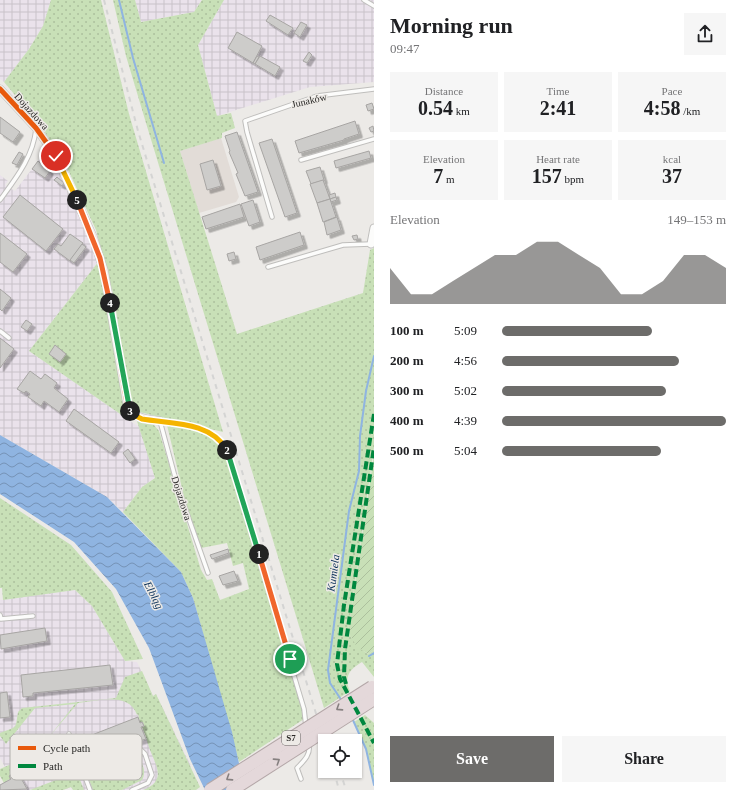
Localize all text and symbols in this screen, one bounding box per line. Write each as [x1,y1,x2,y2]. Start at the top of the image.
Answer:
text: Morning run [390,13,513,38]
button: share [684,13,726,55]
text: 09:47 [390,41,420,56]
text: Distance [425,85,463,97]
text: Time [547,85,569,97]
text: Pace [662,85,682,97]
street label: Dojazdowa [12,91,51,132]
street label: Junaków [291,91,328,110]
text: 0.54 [418,97,453,119]
text: 2:41 [540,97,576,119]
text: 4:58 [644,97,680,119]
text: km [453,105,470,117]
text: /km [680,105,700,117]
pin [39,139,73,173]
icon: check [45,145,67,167]
text: Elevation [423,153,465,165]
text: Heart rate [536,153,580,165]
text: kcal [663,153,681,165]
text: 7 [433,165,443,187]
text: 157 [532,165,562,187]
text: 37 [662,165,682,187]
text: m [443,173,455,185]
text: bpm [562,173,584,185]
pin: 5 [67,190,87,210]
text: 5 [74,194,80,206]
text: Elevation [390,212,440,227]
text: 149–153 m [667,212,726,227]
pin: 4 [100,293,120,313]
text: 4 [107,297,113,309]
text: 100 m [390,323,424,338]
text: 5:09 [454,323,477,338]
text: 200 m [390,353,424,368]
text: 4:56 [454,353,477,368]
text: 300 m [390,383,424,398]
text: 5:02 [454,383,477,398]
pin: 3 [120,401,140,421]
text: 3 [127,405,133,417]
text: 400 m [390,413,424,428]
text: 4:39 [454,413,477,428]
pin: 2 [217,440,237,460]
text: 500 m [390,443,424,458]
text: 5:04 [454,443,477,458]
text: 2 [224,444,230,456]
street label: Dojazdowa [169,475,194,522]
pin: 1 [249,544,269,564]
text: 1 [256,548,262,560]
water label: Kumiela [324,553,342,593]
water label: Elbląg [142,578,166,611]
pin [273,642,307,676]
icon: arrive [279,648,301,670]
one-way arrow [336,703,343,710]
road number: S7 [282,731,300,745]
legend [10,734,142,780]
map controls [318,734,362,778]
button: locate [318,734,362,778]
button: Save [390,736,554,782]
button: Share [562,736,726,782]
text: Cycle path [43,742,91,754]
one-way arrow [273,759,280,766]
text: Path [43,760,63,772]
one-way arrow [226,773,233,781]

